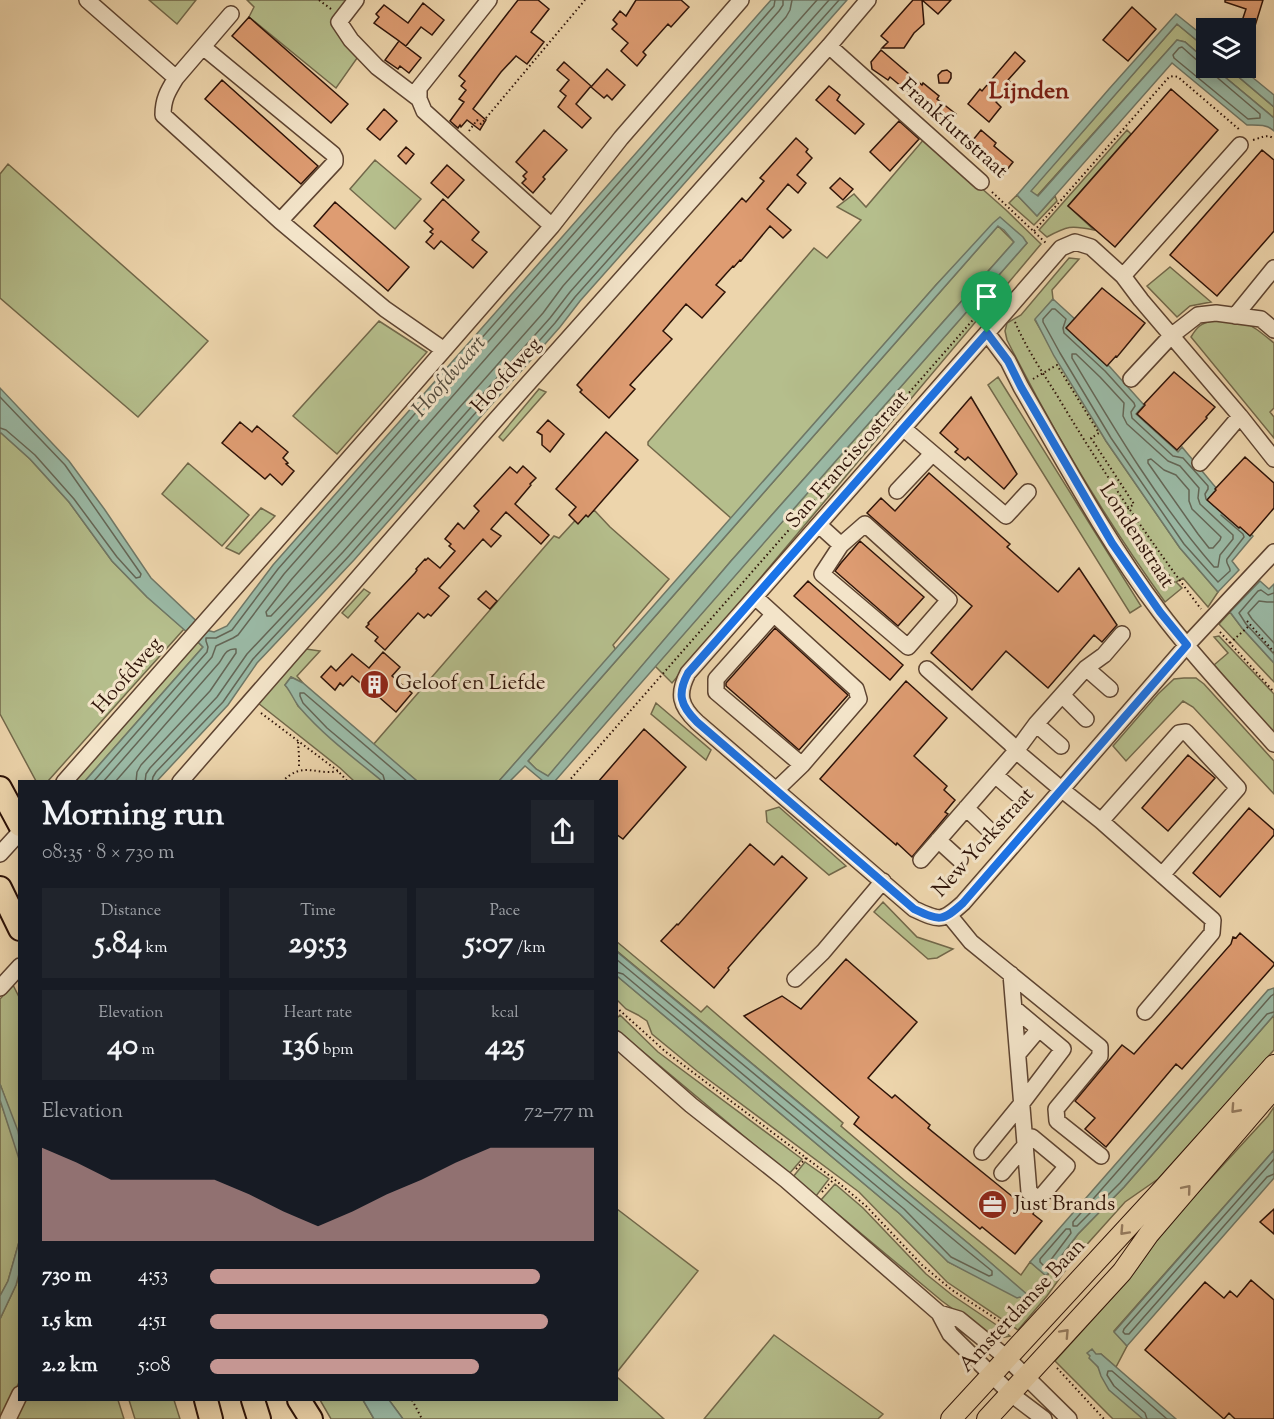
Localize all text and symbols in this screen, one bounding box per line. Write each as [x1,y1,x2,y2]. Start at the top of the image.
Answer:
map controls [1196,18,1256,78]
button: layers [1196,18,1256,78]
street label: Frankfurtstraat [892,72,1014,186]
district label: Lijnden [989,75,1070,109]
pin [961,271,1012,333]
icon: arrive [970,280,1003,313]
water label: Hoofdvaart [405,329,495,425]
street label: Hoofdweg [465,331,549,421]
street label: San Franciscostraat [779,384,917,536]
street label: Londenstraat [1091,478,1181,594]
street label: Hoofdweg [86,631,170,721]
building icon: Geloof en Liefde [358,668,390,700]
place label: Geloof en Liefde [395,669,545,699]
street label: New Yorkstraat [926,781,1042,905]
text: Morning run [42,792,224,840]
button: share [531,800,594,863]
text: 08:35 · 8 × 730 m [42,839,175,868]
text: Distance [101,900,161,923]
text: Time [300,900,336,923]
text: Pace [490,900,520,923]
text: 5.84 [94,923,142,966]
text: 29:53 [289,923,347,966]
text: 5:07 [464,923,513,966]
text: km [142,937,168,960]
text: /km [513,937,546,960]
text: Elevation [99,1002,163,1025]
text: Heart rate [284,1002,352,1025]
text: kcal [491,1002,519,1025]
text: 40 [107,1025,138,1068]
text: 136 [282,1025,319,1068]
text: 425 [485,1025,525,1068]
text: m [138,1039,155,1062]
text: bpm [319,1039,354,1062]
text: Elevation [42,1098,123,1127]
text: 72–77 m [524,1098,594,1127]
one-way arrow [1231,1102,1242,1113]
one-way arrow [1180,1185,1191,1196]
office icon: Just Brands [977,1189,1009,1221]
place label: Just Brands [1013,1190,1115,1220]
one-way arrow [1121,1224,1132,1235]
street label: Amsterdamse Baan [953,1232,1093,1380]
text: 730 m [42,1262,91,1291]
text: 4:53 [138,1262,168,1291]
text: 1.5 km [42,1307,92,1336]
text: 4:51 [138,1307,167,1336]
one-way arrow [1058,1330,1069,1340]
text: 2.2 km [42,1352,97,1381]
text: 5:08 [138,1352,170,1381]

